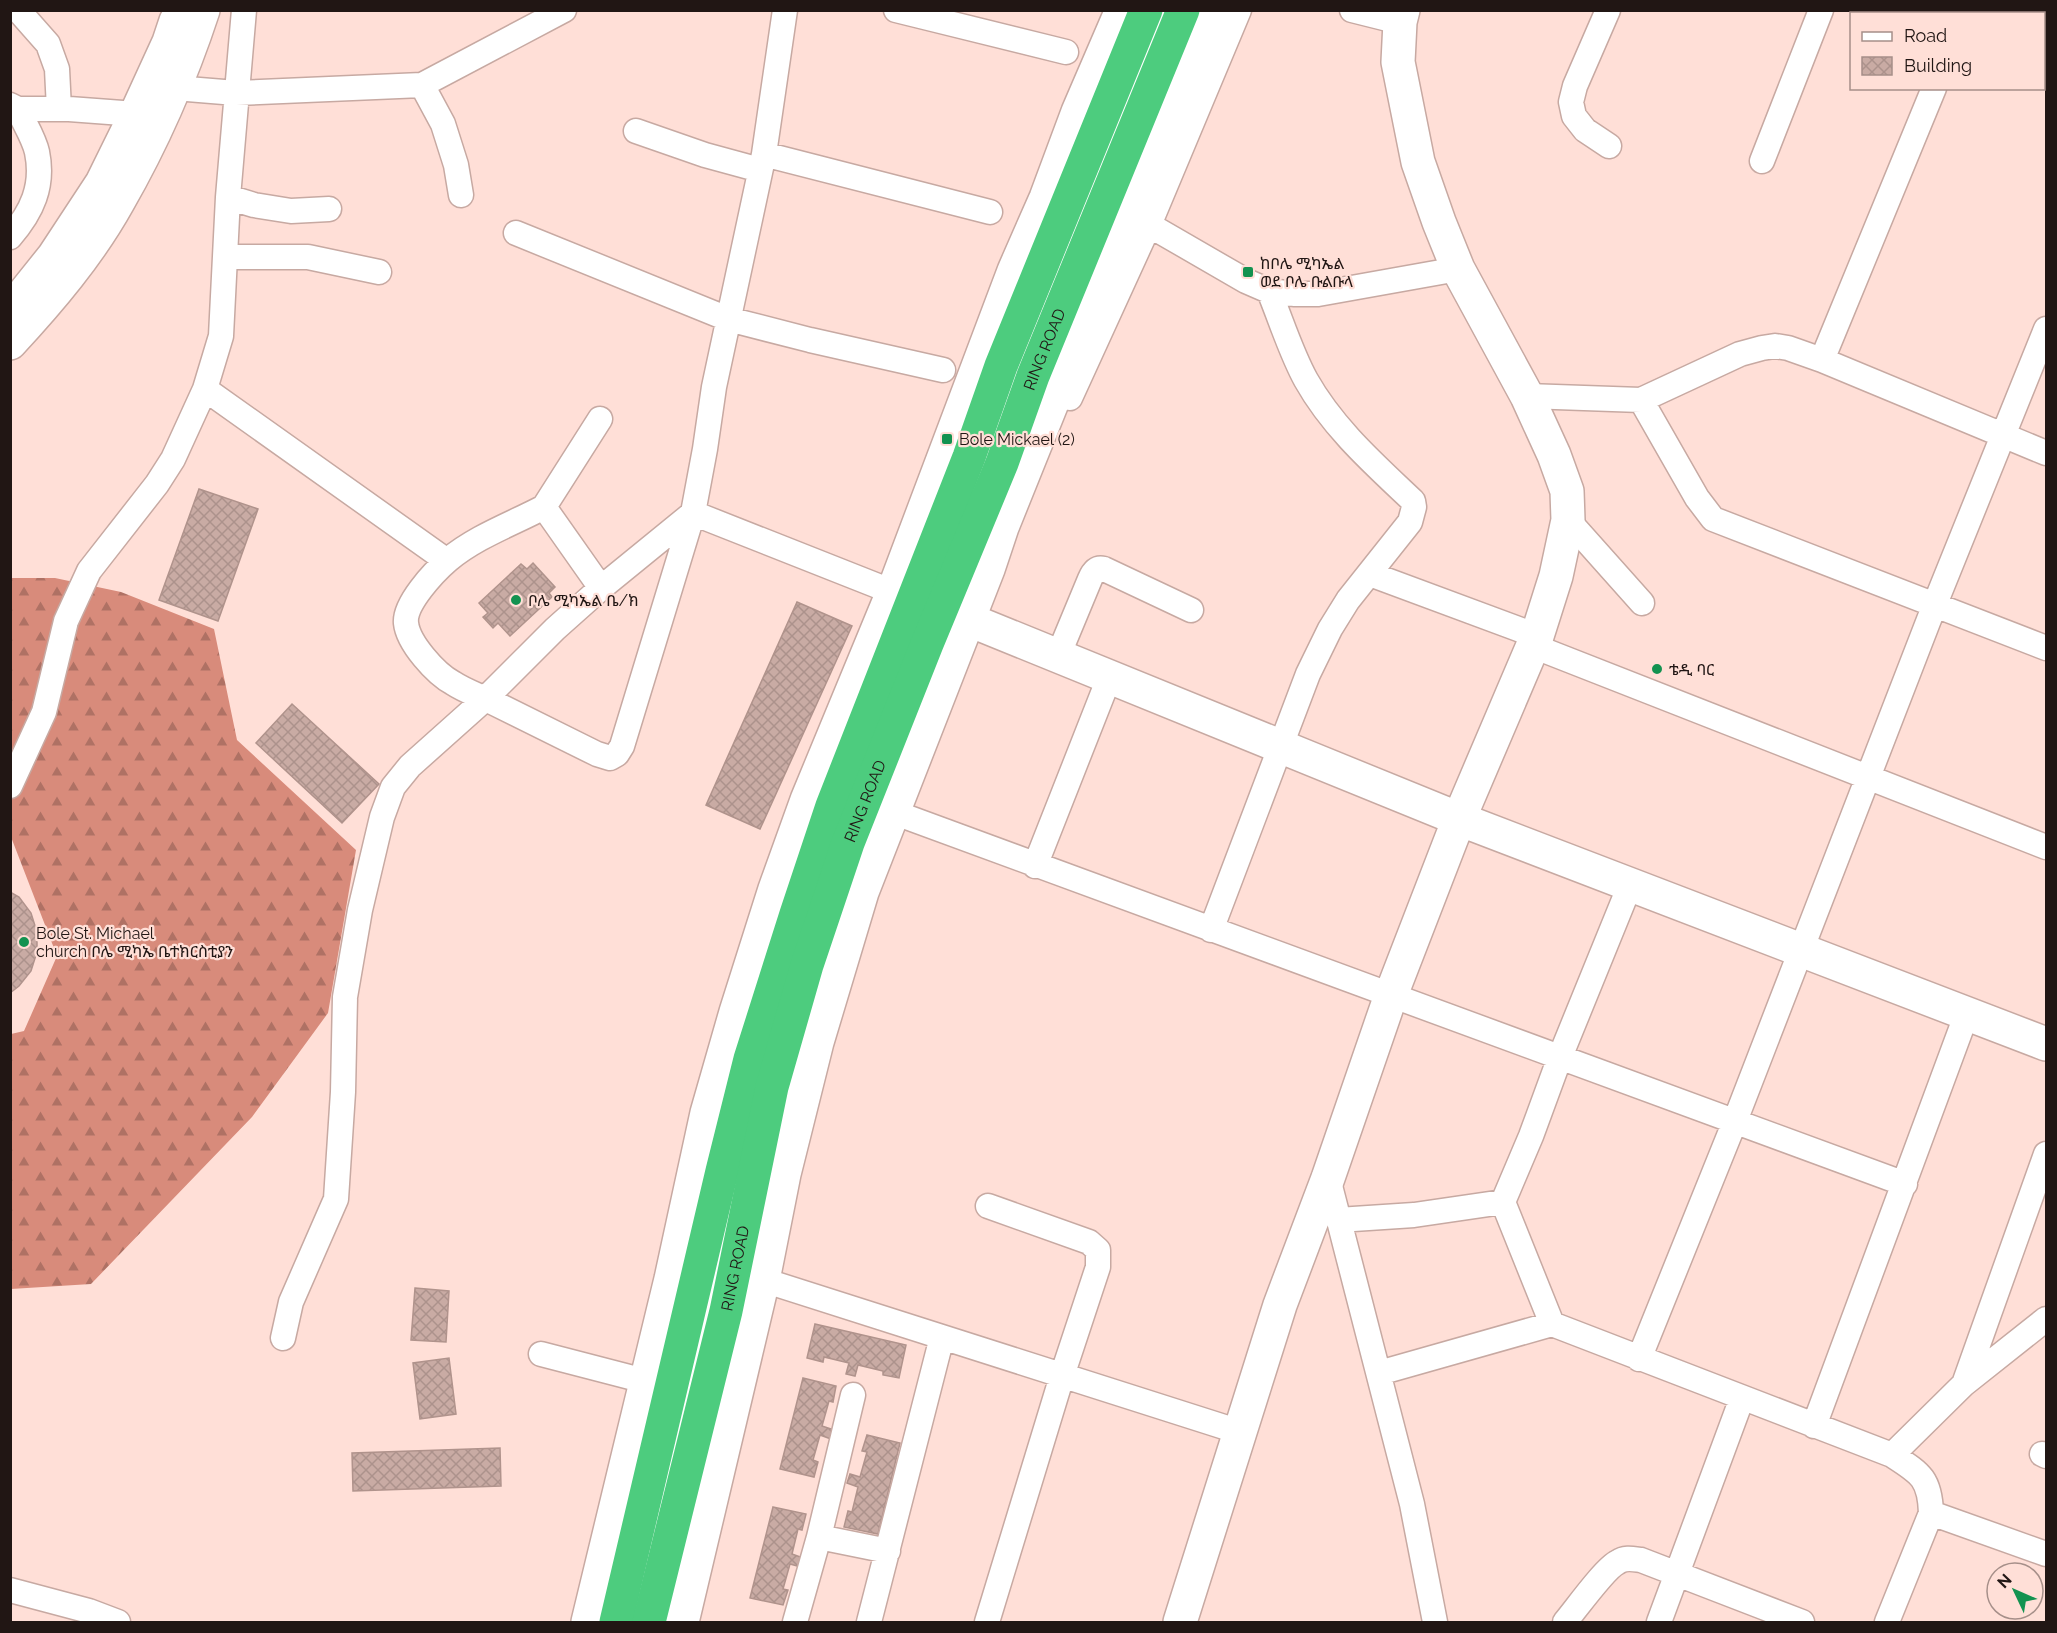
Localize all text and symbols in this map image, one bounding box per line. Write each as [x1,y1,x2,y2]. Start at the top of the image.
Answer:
legend [1850,12,2045,90]
text: Road [1904,25,1947,46]
text: Building [1904,55,1972,76]
place label: ከቦሌ ሚካኤል ወደ ቦሌ ቡልቡላ [1260,254,1353,291]
marker: ከቦሌ ሚካኤል ወደ ቦሌ ቡልቡላ [1241,265,1255,279]
street label: RING ROAD [1020,306,1070,393]
place label: Bole Mickael (2) [959,430,1075,449]
marker: Bole Mickael (2) [940,432,954,446]
place label: ቦሌ ሚካኤል ቤ/ክ [528,591,639,610]
marker: ቦሌ ሚካኤል ቤ/ክ [509,593,523,607]
place label: ቴዲ ባር [1669,660,1714,679]
marker: ቴዲ ባር [1650,662,1664,676]
street label: RING ROAD [840,757,890,845]
place label: Bole St. Michael church ቦሌ ሚካኤ ቤተክርስቲያን [36,924,233,961]
marker: Bole St. Michael church ቦሌ ሚካኤ ቤተክርስቲያን [17,935,31,949]
street label: RING ROAD [717,1224,753,1313]
north arrow [1985,1561,2045,1621]
text: N [1993,1570,2016,1592]

